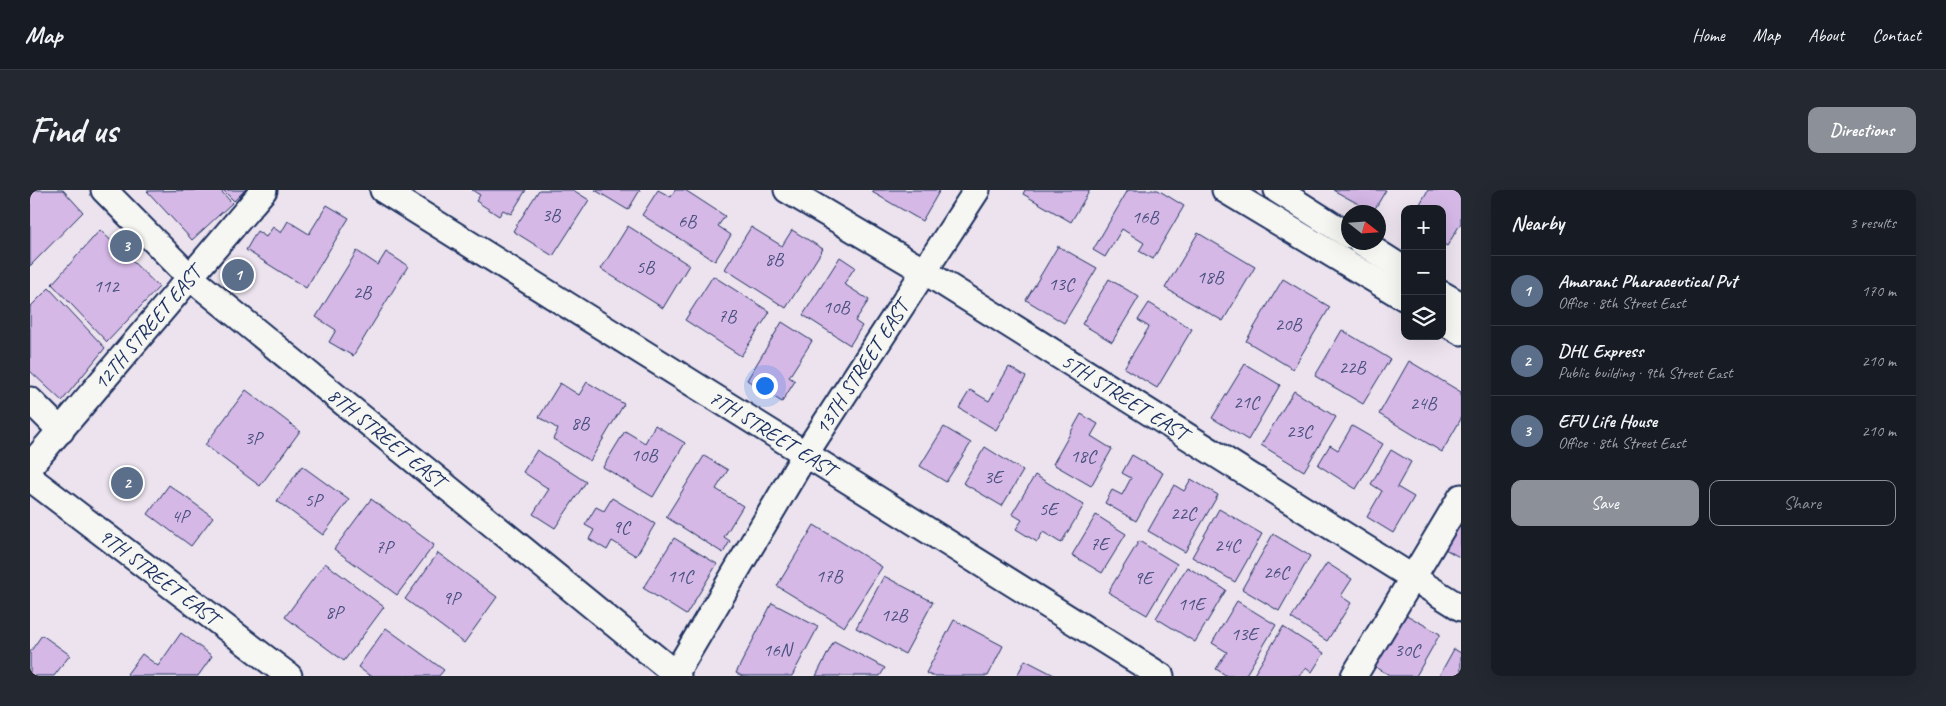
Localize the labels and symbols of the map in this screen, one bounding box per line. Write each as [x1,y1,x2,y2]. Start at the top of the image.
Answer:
house number: 3B [542,203,561,227]
house number: 16B [1132,205,1160,229]
north arrow [1341,205,1386,250]
house number: 6B [678,209,697,233]
pin: 3 [110,227,142,265]
house number: 8B [765,247,784,271]
house number: 5B [636,255,655,279]
pin: 1 [222,256,254,294]
street label: 12TH STREET EAST [87,257,210,395]
house number: 18B [1197,265,1225,289]
house number: 13C [1048,272,1076,296]
house number: 112 [93,274,120,298]
house number: 2B [353,280,372,304]
street label: 13TH STREET EAST [809,292,917,439]
house number: 10B [823,295,851,319]
house number: 7B [718,304,737,328]
house number: 20B [1275,312,1303,336]
street label: 5TH STREET EAST [1057,348,1197,449]
house number: 22B [1339,355,1367,379]
your location [752,373,778,399]
street label: 8TH STREET EAST [322,382,455,497]
street label: 7TH STREET EAST [704,384,845,485]
house number: 21C [1233,390,1261,414]
house number: 24B [1410,391,1438,415]
house number: 8B [571,411,590,435]
house number: 23C [1286,419,1314,443]
house number: 3P [244,426,265,450]
house number: 10B [631,443,659,467]
house number: 18C [1070,444,1098,468]
pin: 2 [111,464,143,502]
house number: 3E [984,465,1005,489]
house number: 5P [304,488,325,512]
house number: 5E [1039,497,1060,521]
house number: 22C [1170,501,1198,525]
house number: 4P [171,504,192,528]
house number: 9C [612,515,632,539]
street label: 9TH STREET EAST [94,522,228,634]
house number: 7E [1090,532,1111,556]
house number: 24C [1214,533,1242,557]
house number: 7P [375,535,396,559]
house number: 26C [1263,560,1291,584]
house number: 11C [667,564,695,588]
house number: 17B [816,564,844,588]
house number: 9E [1134,566,1155,590]
house number: 9P [442,586,463,610]
house number: 11E [1177,592,1208,616]
house number: 8P [325,600,346,624]
house number: 12B [881,603,909,627]
house number: 13E [1230,622,1261,646]
house number: 16N [763,638,794,662]
house number: 30C [1394,638,1422,662]

